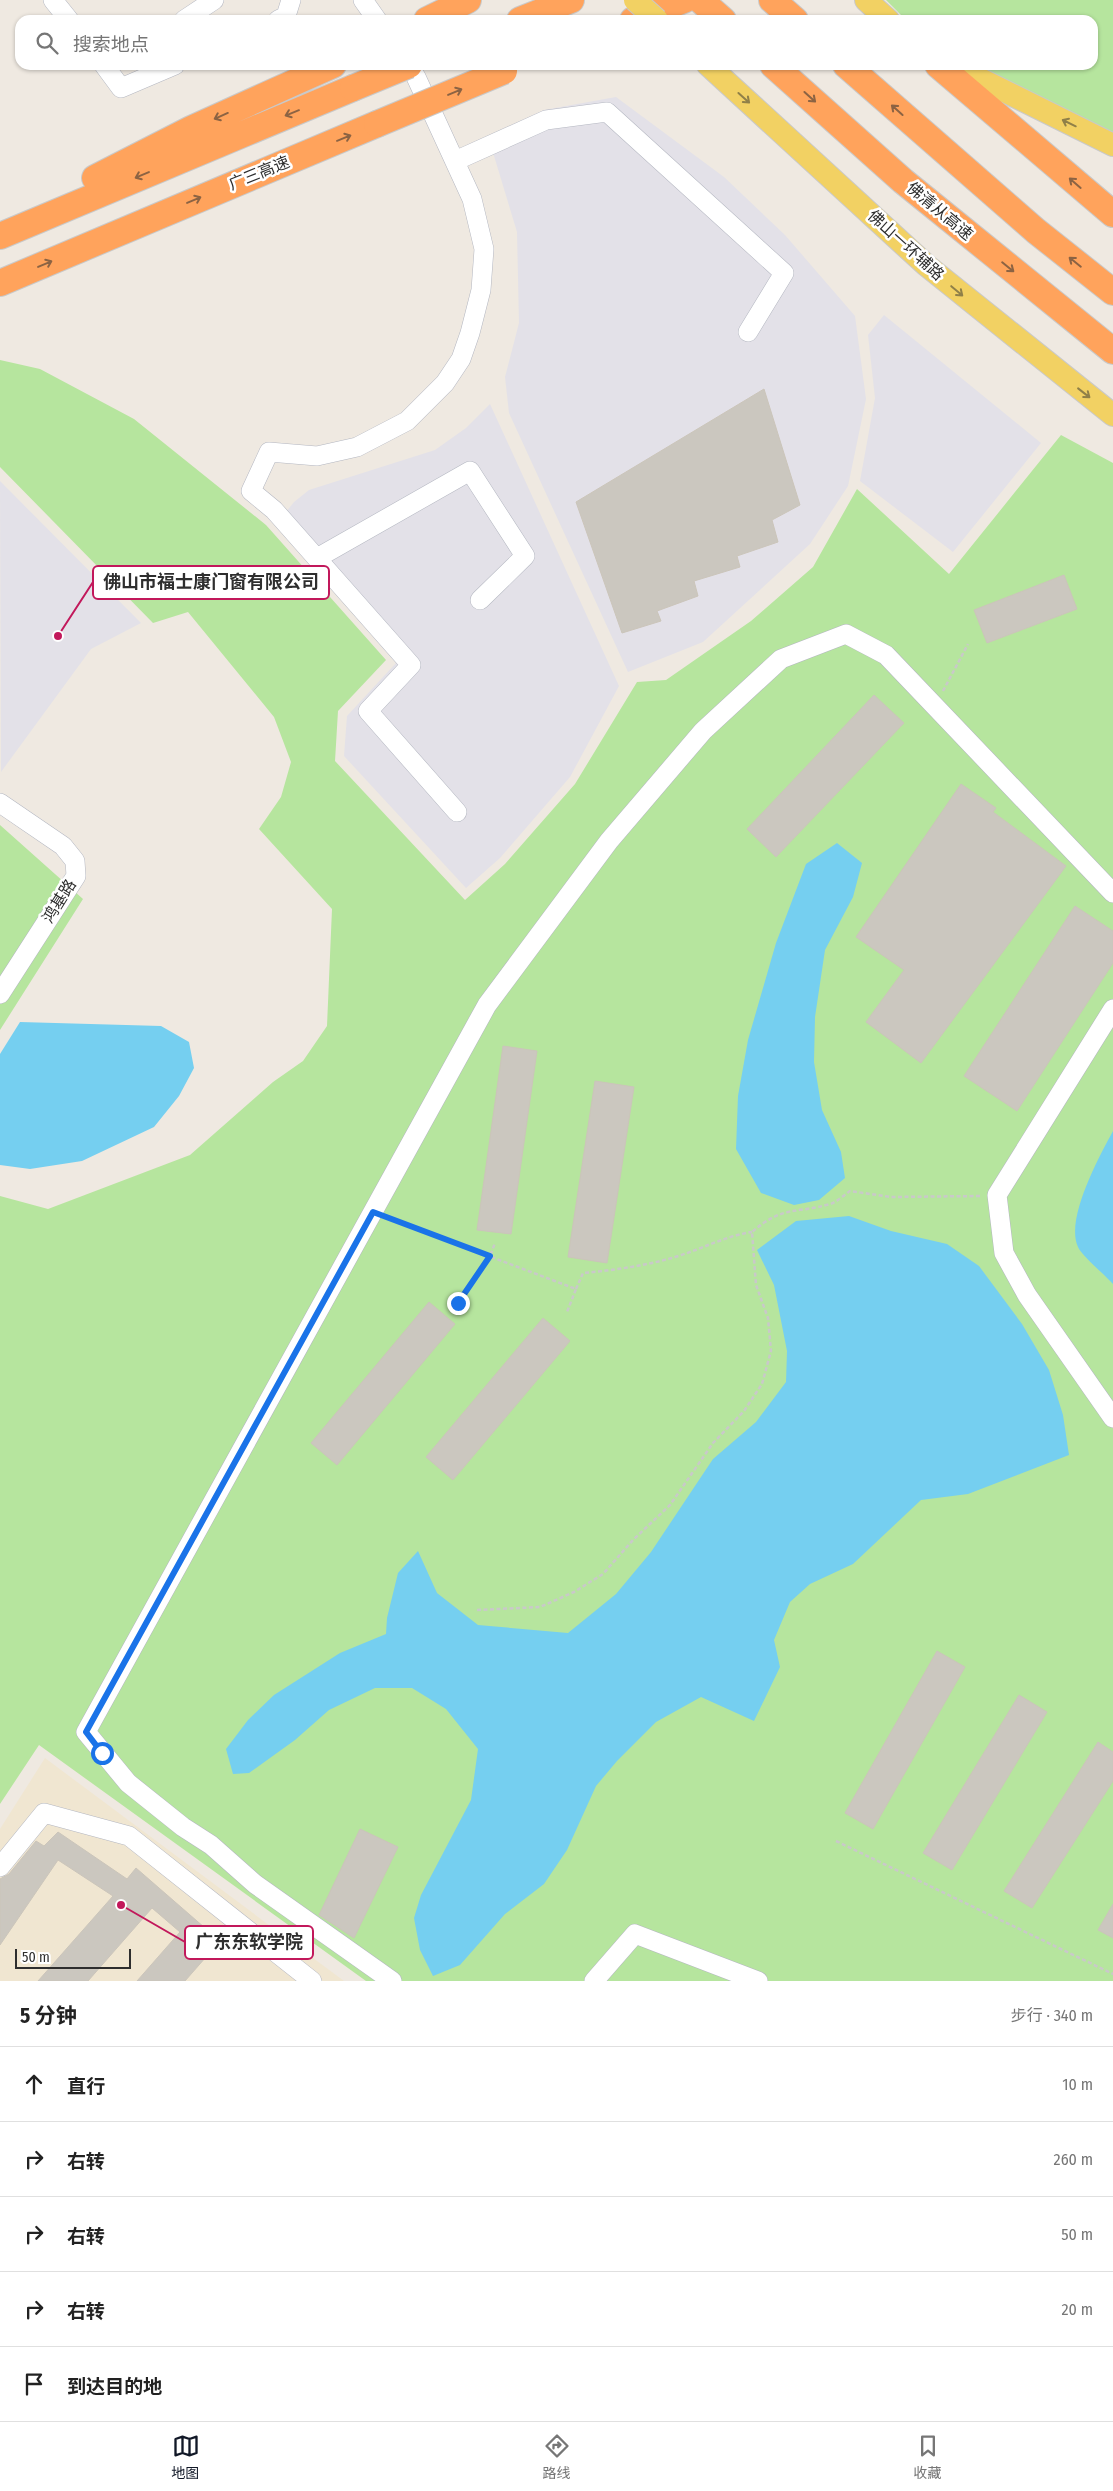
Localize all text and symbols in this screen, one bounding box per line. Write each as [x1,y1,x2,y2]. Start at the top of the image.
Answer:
search box [15,15,1098,70]
icon: search [33,29,61,57]
text: 搜索地点 [73,33,149,56]
one-way arrow [447,86,462,96]
one-way arrow [737,91,750,103]
one-way arrow [803,92,816,103]
one-way arrow [890,105,903,116]
one-way arrow [285,109,300,119]
one-way arrow [214,111,229,121]
one-way arrow [1062,118,1077,127]
one-way arrow [337,132,352,141]
street label: 广三高速 [226,152,292,194]
one-way arrow [135,171,150,181]
street label: 佛清从高速 [903,178,977,244]
one-way arrow [1069,178,1082,189]
one-way arrow [186,194,201,204]
street label: 佛山一环辅路 [864,206,948,284]
one-way arrow [1068,256,1081,267]
one-way arrow [37,258,52,268]
one-way arrow [1001,262,1014,273]
one-way arrow [951,285,964,297]
one-way arrow [1077,387,1090,398]
callout: 佛山市福士康门窗有限公司 [93,566,329,599]
text: 佛山市福士康门窗有限公司 [103,571,319,593]
street label: 鸿基路 [38,876,80,926]
route end [447,1292,470,1315]
route start [91,1742,114,1765]
callout: 广东东软学院 [185,1926,313,1959]
text: 广东东软学院 [195,1931,303,1953]
scale bar [15,1946,131,1969]
text: 50 m [22,1949,50,1966]
text: 5 分钟 [20,2003,77,2029]
text: 步行 · 340 m [1011,2006,1093,2025]
icon: ahead [20,2070,48,2098]
text: 直行 [67,2075,105,2098]
text: 10 m [1062,2075,1093,2094]
icon: right [20,2145,48,2173]
text: 右转 [67,2150,105,2173]
text: 260 m [1054,2150,1093,2169]
icon: right [20,2220,48,2248]
text: 右转 [67,2225,105,2248]
text: 50 m [1061,2225,1093,2244]
icon: right [20,2295,48,2323]
text: 右转 [67,2300,105,2323]
text: 20 m [1062,2300,1093,2319]
icon: arrive [20,2370,48,2398]
text: 到达目的地 [67,2375,162,2398]
tab: 地图 [172,2432,200,2482]
tab: 路线 [543,2432,571,2482]
tab: 收藏 [914,2432,942,2482]

